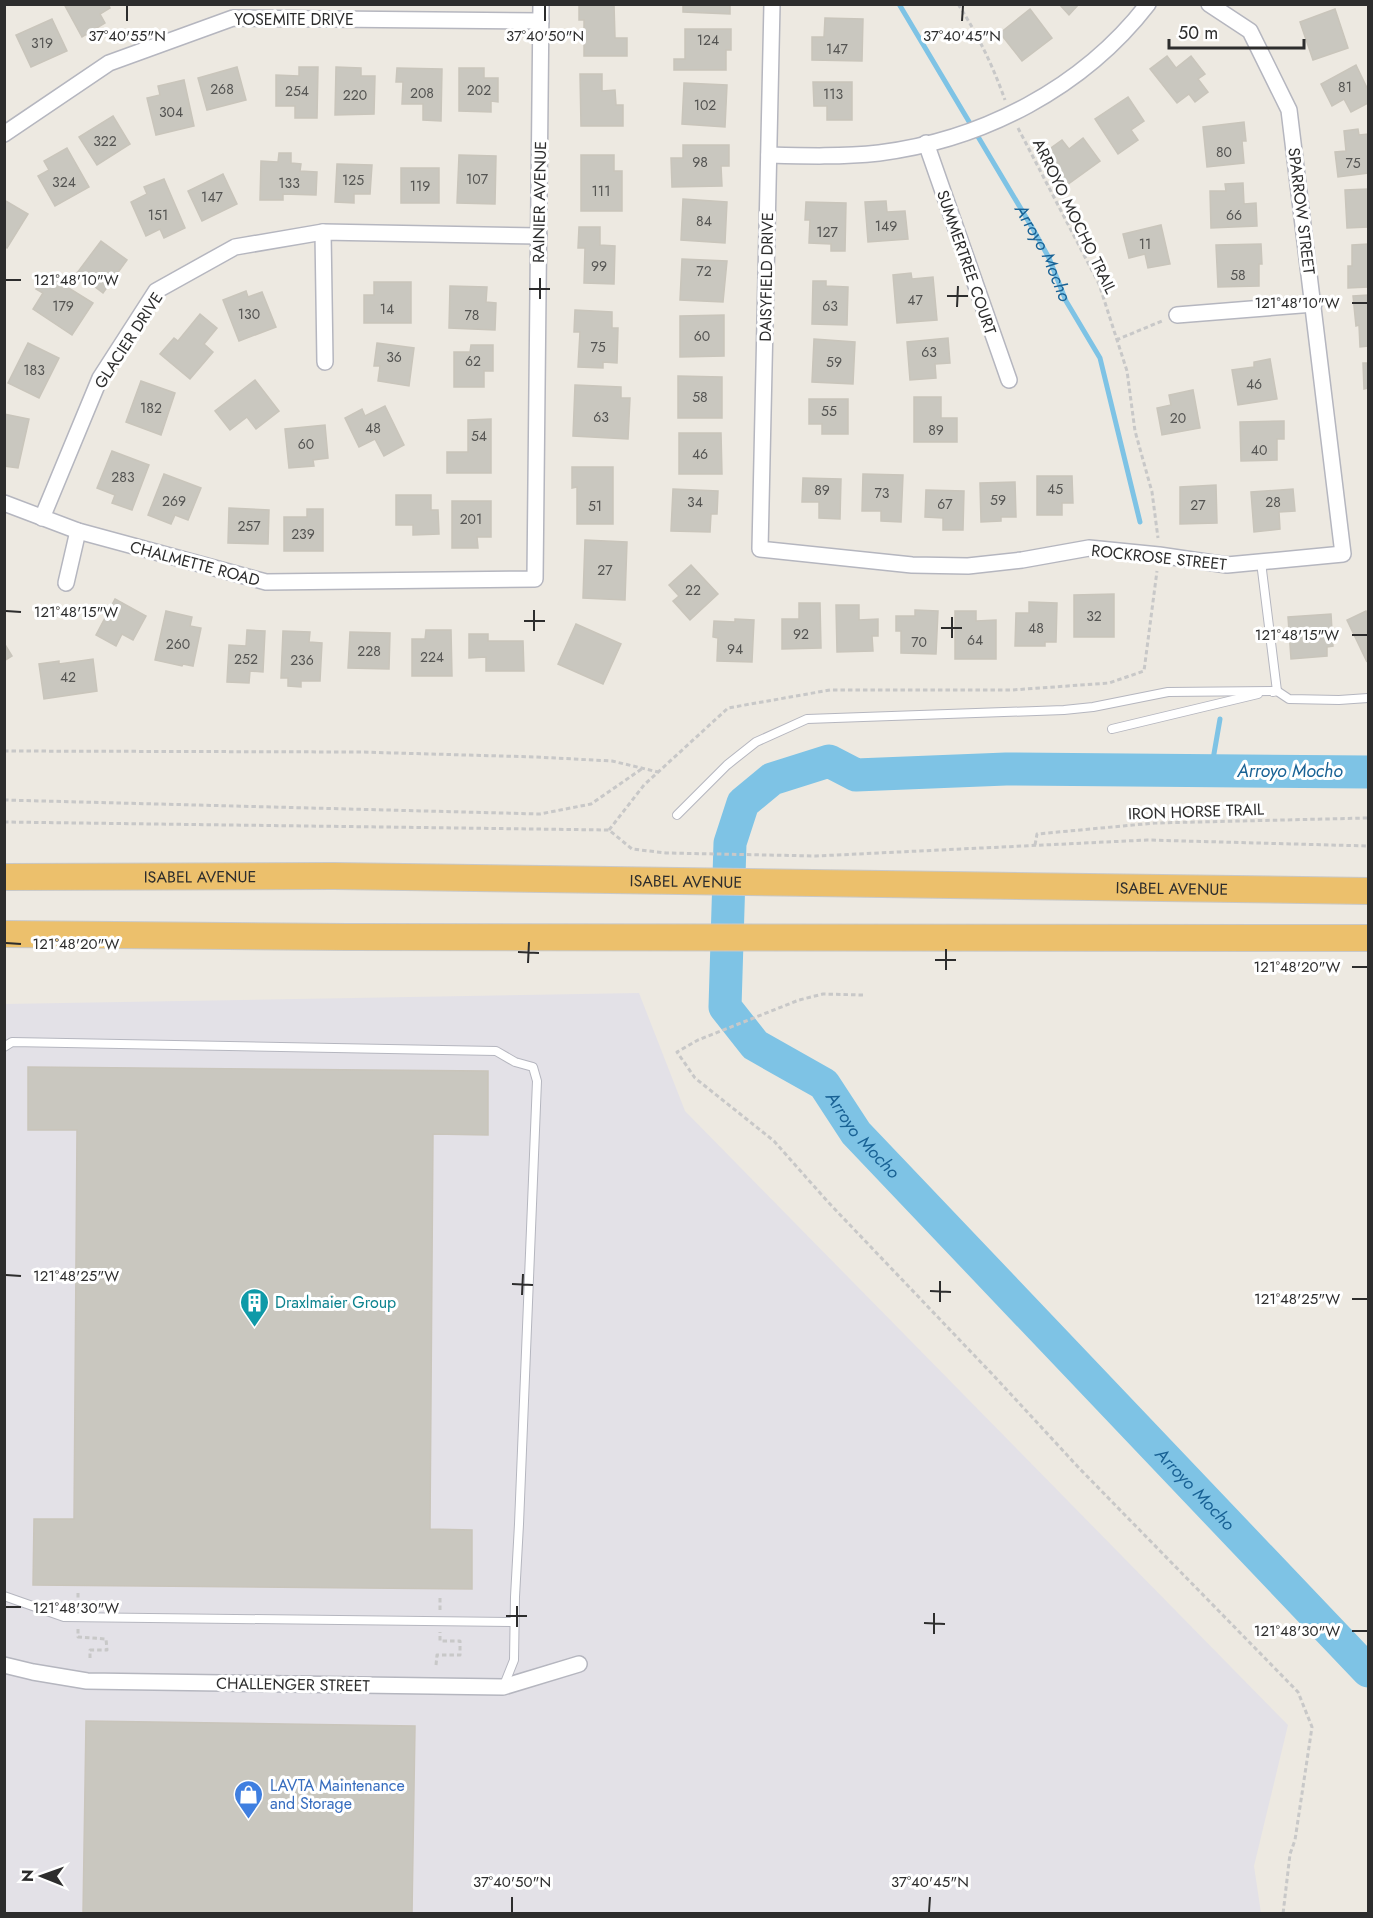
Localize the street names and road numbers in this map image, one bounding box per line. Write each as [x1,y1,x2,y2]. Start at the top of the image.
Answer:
street label: YOSEMITE DRIVE [234,8,354,31]
street label: ARROYO MOCHO TRAIL [1027,135,1122,298]
street label: RAINIER AVENUE [527,141,552,263]
street label: SPARROW STREET [1282,146,1321,276]
street label: SUMMERTREE COURT [931,187,1002,338]
street label: DAISYFIELD DRIVE [754,212,779,342]
street label: GLACIER DRIVE [89,288,168,393]
street label: CHALMETTE ROAD [127,535,262,592]
street label: ROCKROSE STREET [1090,539,1228,576]
street label: IRON HORSE TRAIL [1128,798,1265,825]
street label: ISABEL AVENUE [144,865,256,889]
street label: ISABEL AVENUE [629,869,742,894]
street label: ISABEL AVENUE [1115,876,1228,901]
street label: CHALLENGER STREET [216,1672,371,1697]

